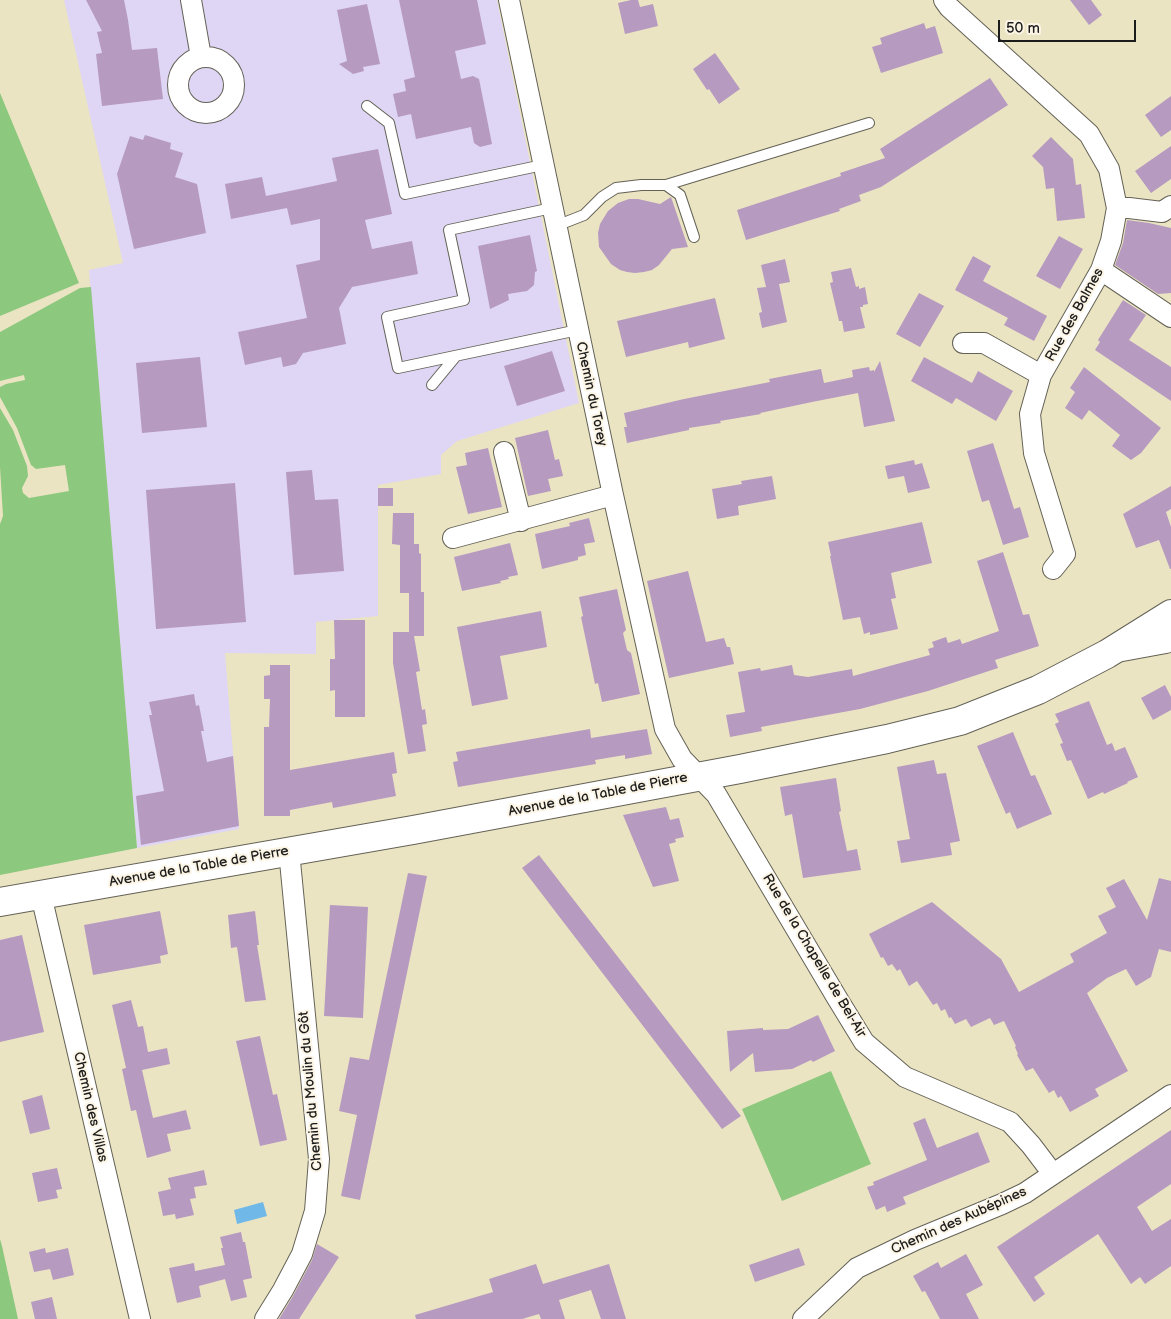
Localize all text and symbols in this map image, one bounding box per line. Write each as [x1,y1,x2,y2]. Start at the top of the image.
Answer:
scale bar [1001,10,1138,42]
text: 50 m [1006,19,1040,38]
street label: Rue des Balmes [1042,265,1108,365]
street label: Chemin du Torey [572,340,610,448]
street label: Avenue de la Table de Pierre [507,769,689,821]
street label: Avenue de la Table de Pierre [108,843,290,891]
street label: Rue de la Chapelle de Bel-Air [758,871,870,1041]
street label: Chemin du Moulin du Gôt [296,1011,326,1171]
street label: Chemin des Villas [69,1050,111,1164]
street label: Chemin des Aubépines [889,1184,1029,1258]

